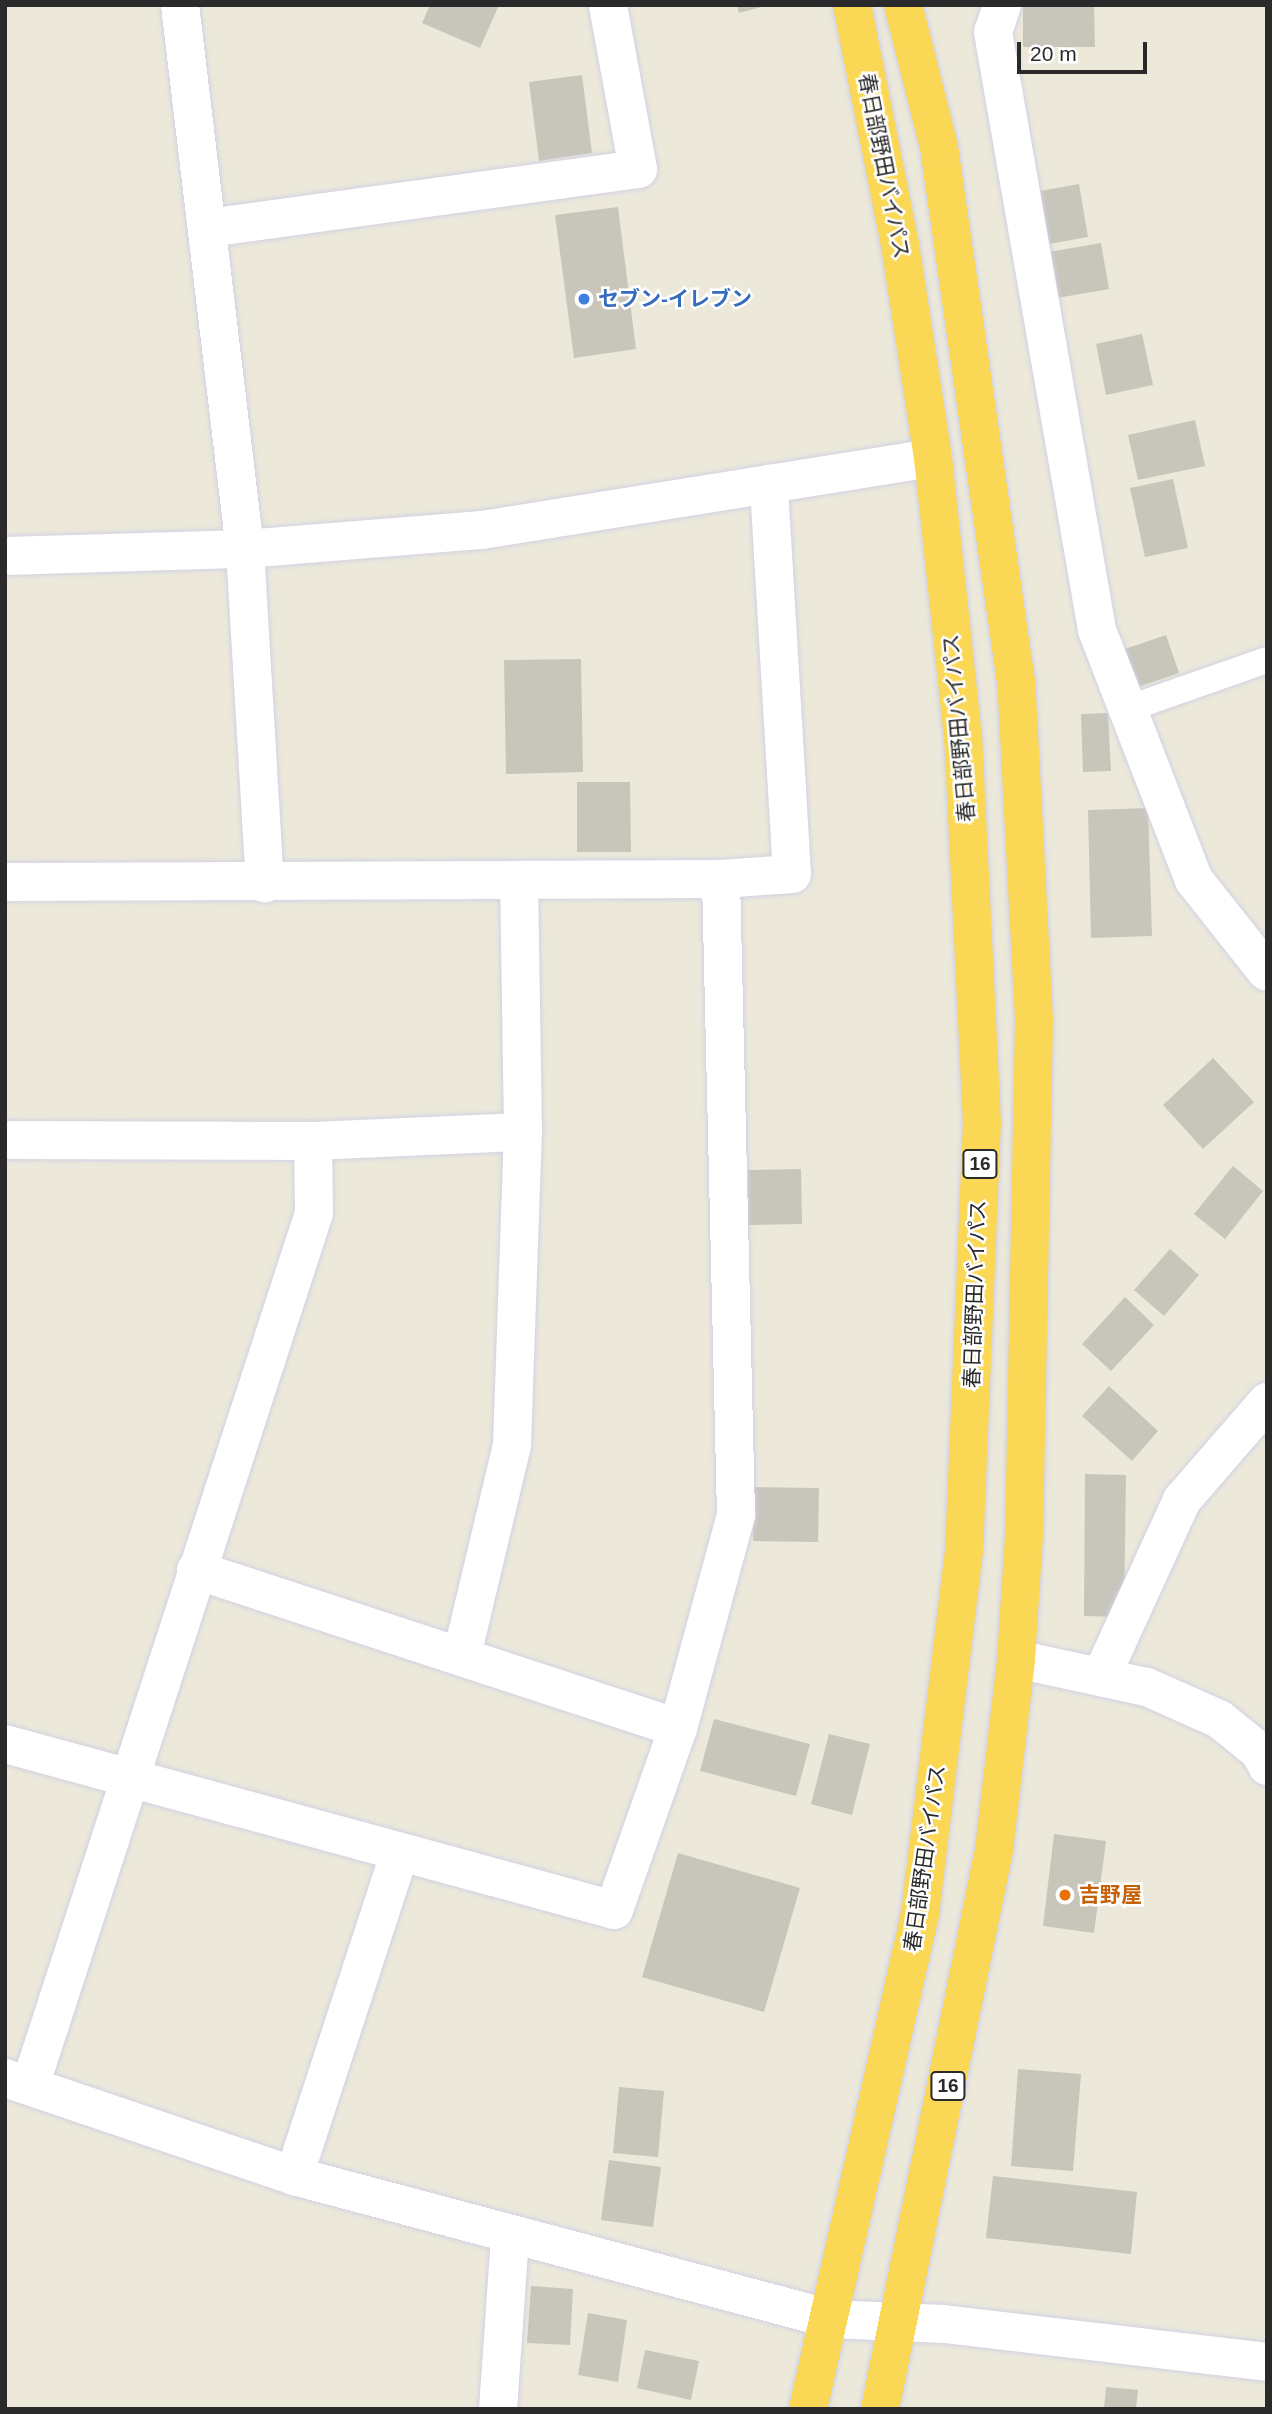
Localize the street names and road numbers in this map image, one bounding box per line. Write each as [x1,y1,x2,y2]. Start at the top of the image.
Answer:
street label: 春日部野田バイパス [854,71,914,261]
street label: 春日部野田バイパス [938,633,980,823]
road number: 16 [961,1148,999,1180]
street label: 春日部野田バイパス [959,1199,991,1389]
street label: 春日部野田バイパス [899,1763,951,1953]
road number: 16 [929,2070,967,2102]

